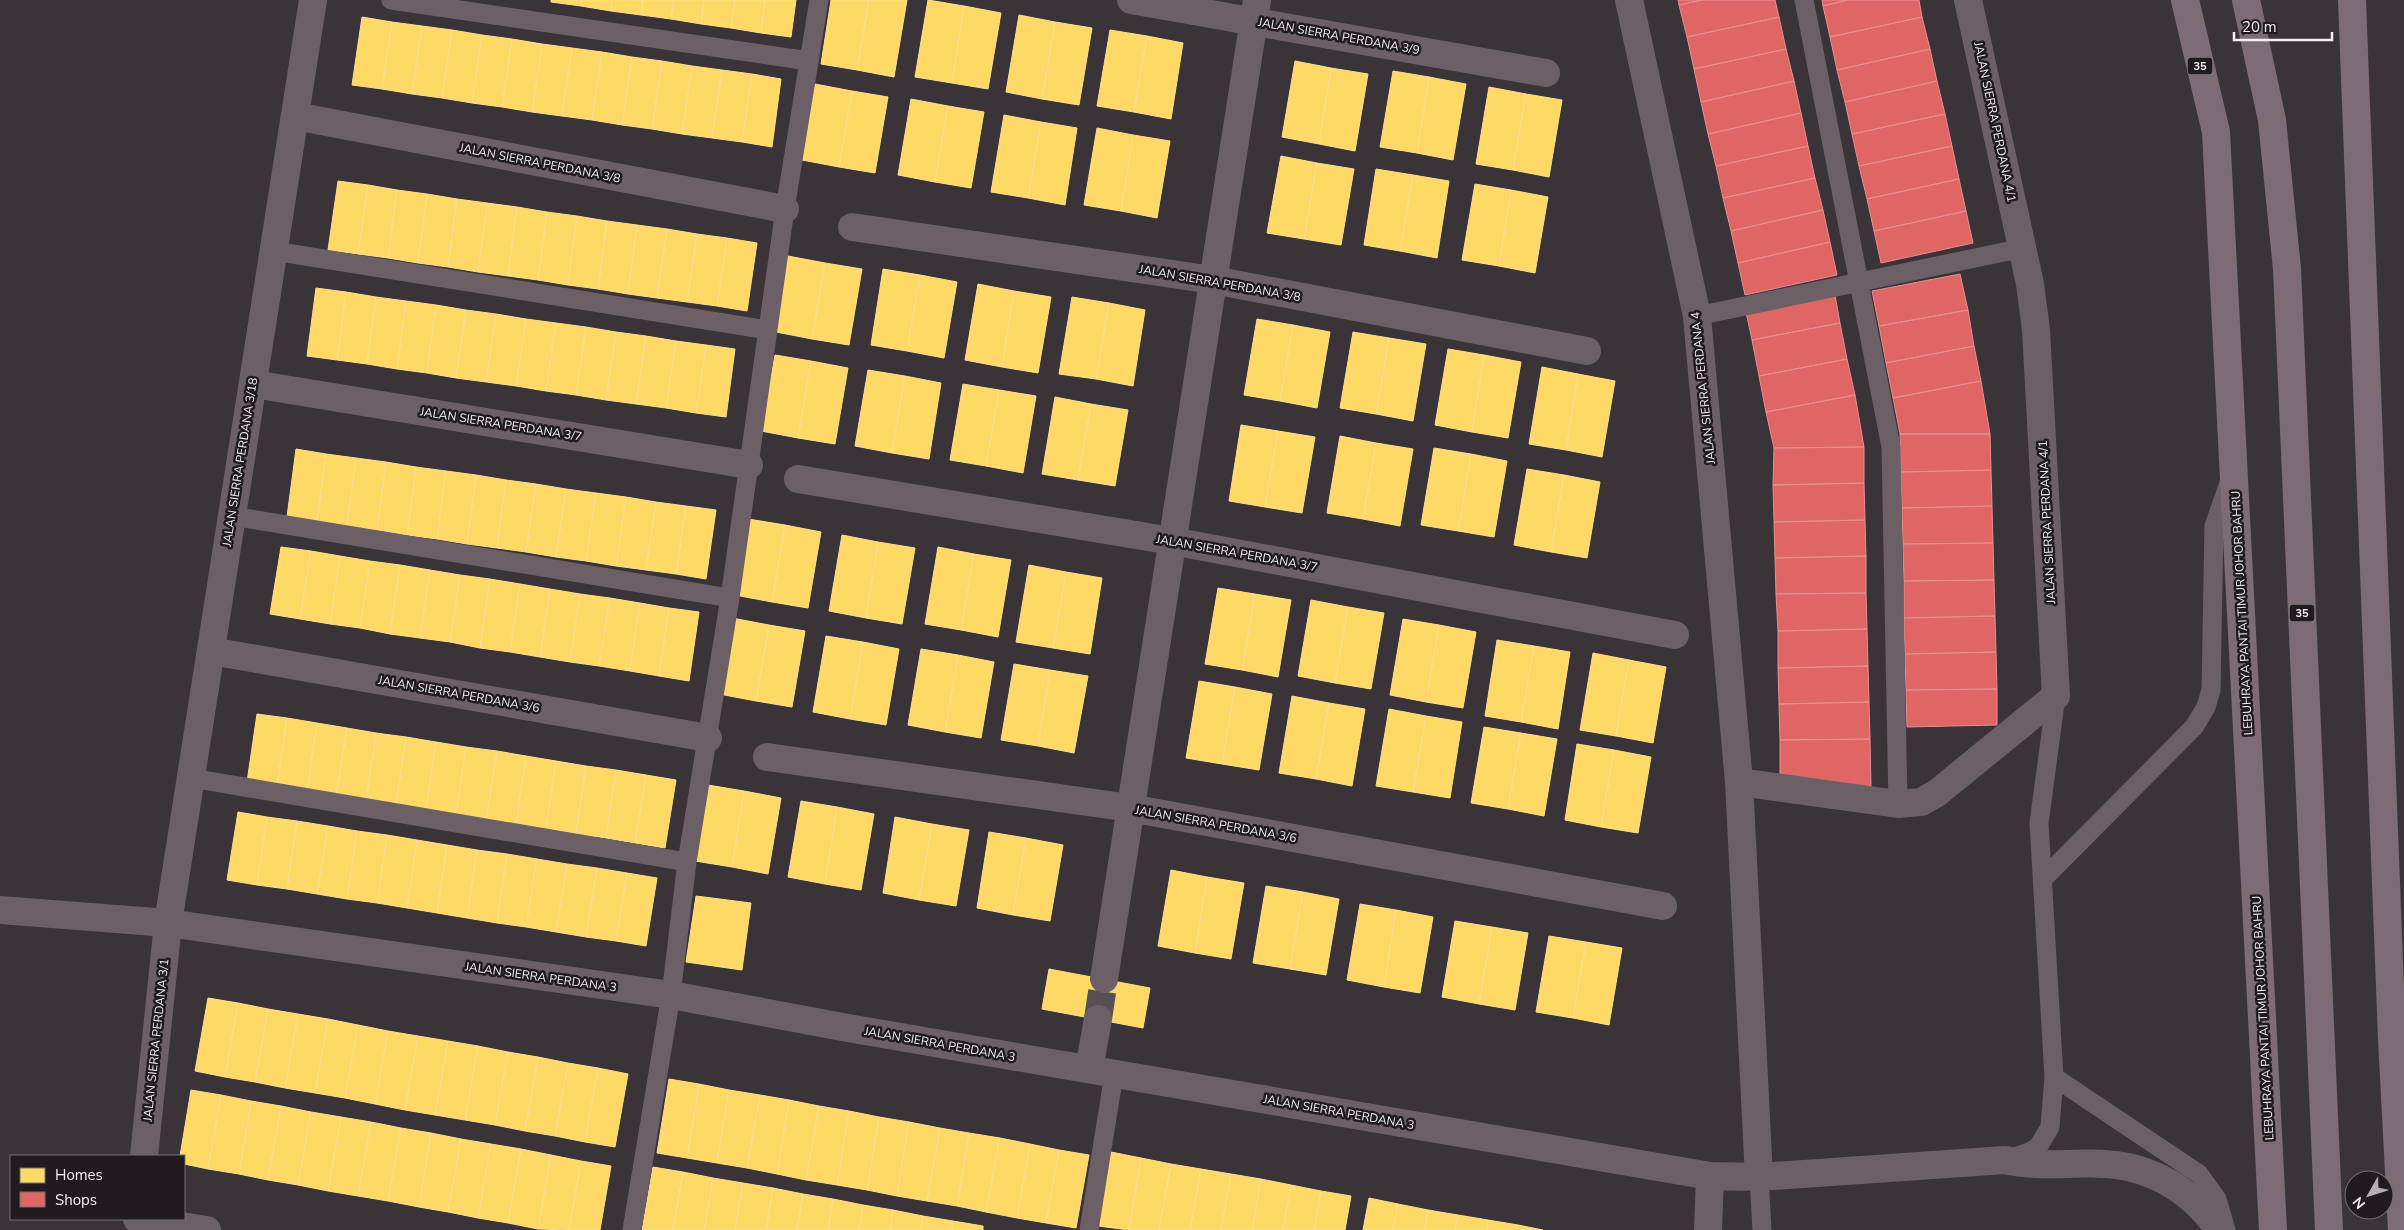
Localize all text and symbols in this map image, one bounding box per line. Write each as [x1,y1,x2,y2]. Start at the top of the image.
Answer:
scale bar [2234,10,2332,42]
street label: JALAN SIERRA PERDANA 3/9 [1256,14,1421,58]
text: 20 m [2242,17,2277,37]
street label: JALAN SIERRA PERDANA 4/1 [1970,39,2020,204]
road number: 35 [2188,58,2212,74]
street label: JALAN SIERRA PERDANA 3/8 [457,139,622,186]
street label: JALAN SIERRA PERDANA 3/8 [1137,261,1302,305]
street label: JALAN SIERRA PERDANA 4 [1687,311,1719,466]
street label: JALAN SIERRA PERDANA 3/18 [219,376,261,549]
street label: JALAN SIERRA PERDANA 3/7 [418,403,583,445]
street label: JALAN SIERRA PERDANA 4/1 [2035,440,2059,605]
street label: LEBUHRAYA PANTAI TIMUR JOHOR BAHRU [2228,490,2256,736]
street label: JALAN SIERRA PERDANA 3/7 [1154,531,1319,575]
road number: 35 [2290,604,2314,622]
street label: JALAN SIERRA PERDANA 3/6 [376,672,541,716]
street label: JALAN SIERRA PERDANA 3/6 [1133,802,1298,846]
street label: LEBUHRAYA PANTAI TIMUR JOHOR BAHRU [2249,895,2277,1141]
street label: JALAN SIERRA PERDANA 3/1 [139,958,172,1123]
street label: JALAN SIERRA PERDANA 3 [463,958,618,996]
street label: JALAN SIERRA PERDANA 3 [862,1023,1017,1065]
street label: JALAN SIERRA PERDANA 3 [1261,1091,1416,1133]
legend [10,1155,185,1220]
text: Homes [55,1165,103,1185]
north arrow [2344,1170,2394,1220]
text: Shops [55,1190,97,1210]
text: N [2349,1193,2370,1213]

